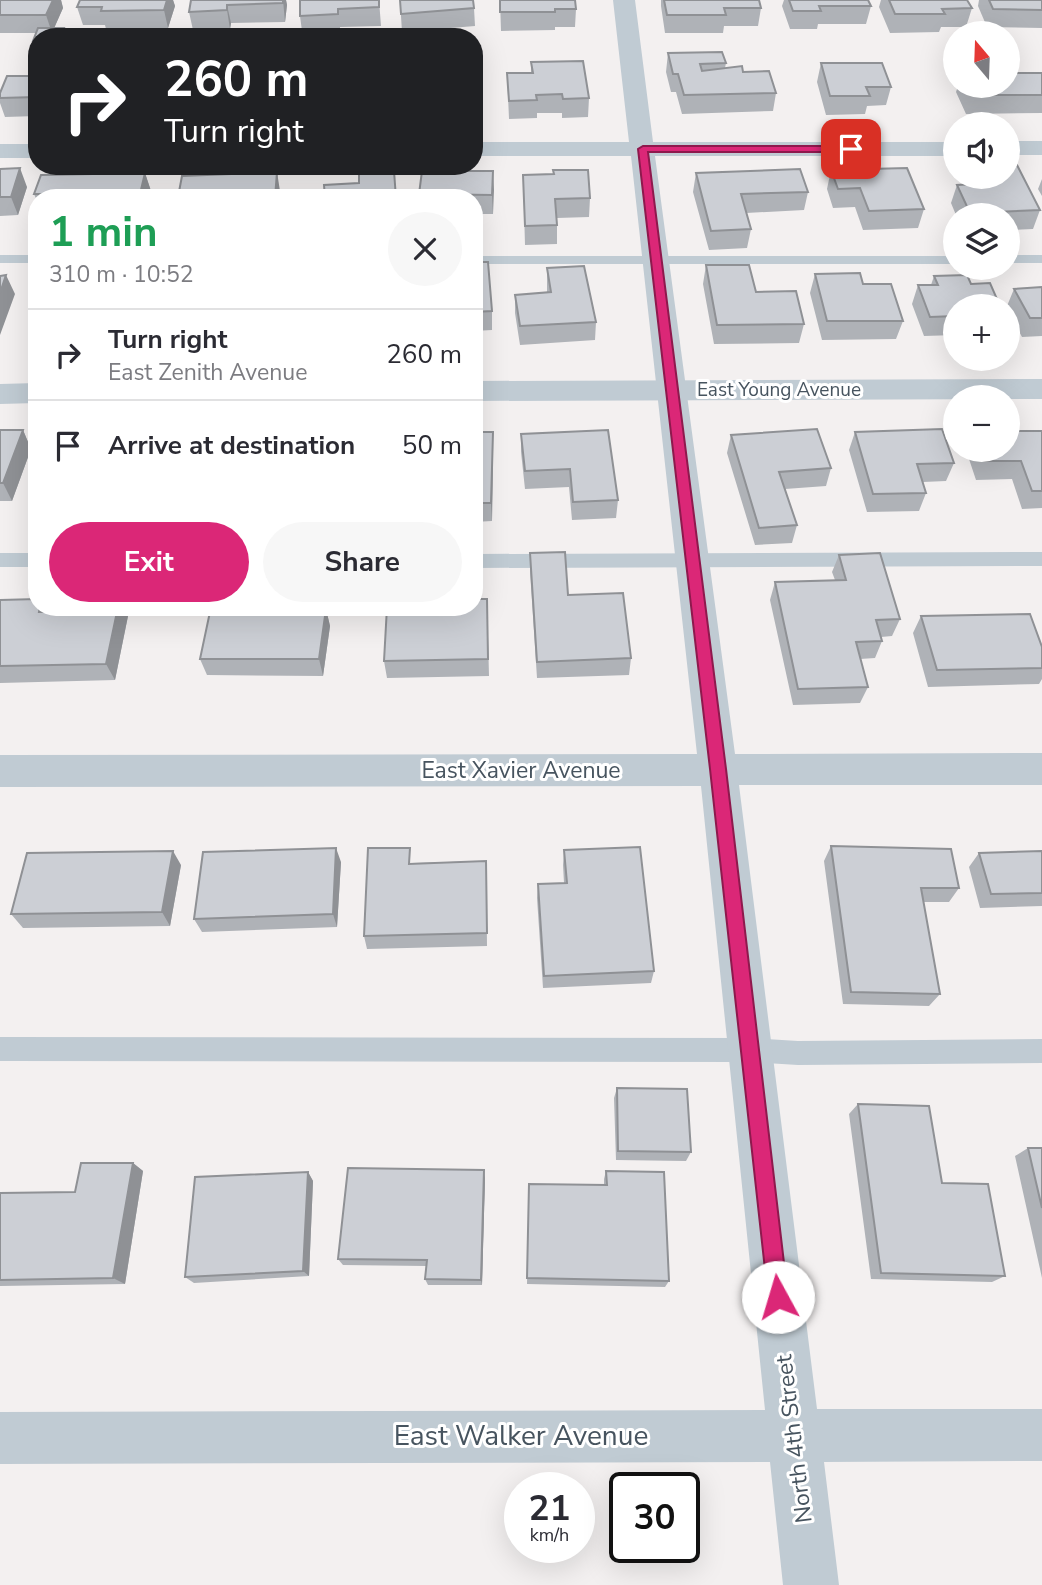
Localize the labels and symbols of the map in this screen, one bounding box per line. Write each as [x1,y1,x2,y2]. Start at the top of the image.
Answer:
north arrow [943,21,1020,98]
pin [821,119,881,179]
street label: East Young Avenue [697,377,861,403]
street label: East Xavier Avenue [421,755,621,786]
position arrow [741,1260,815,1334]
street label: North 4th Street [768,1352,820,1525]
street label: East Walker Avenue [394,1417,648,1455]
speed limit sign: 30 [609,1472,700,1563]

